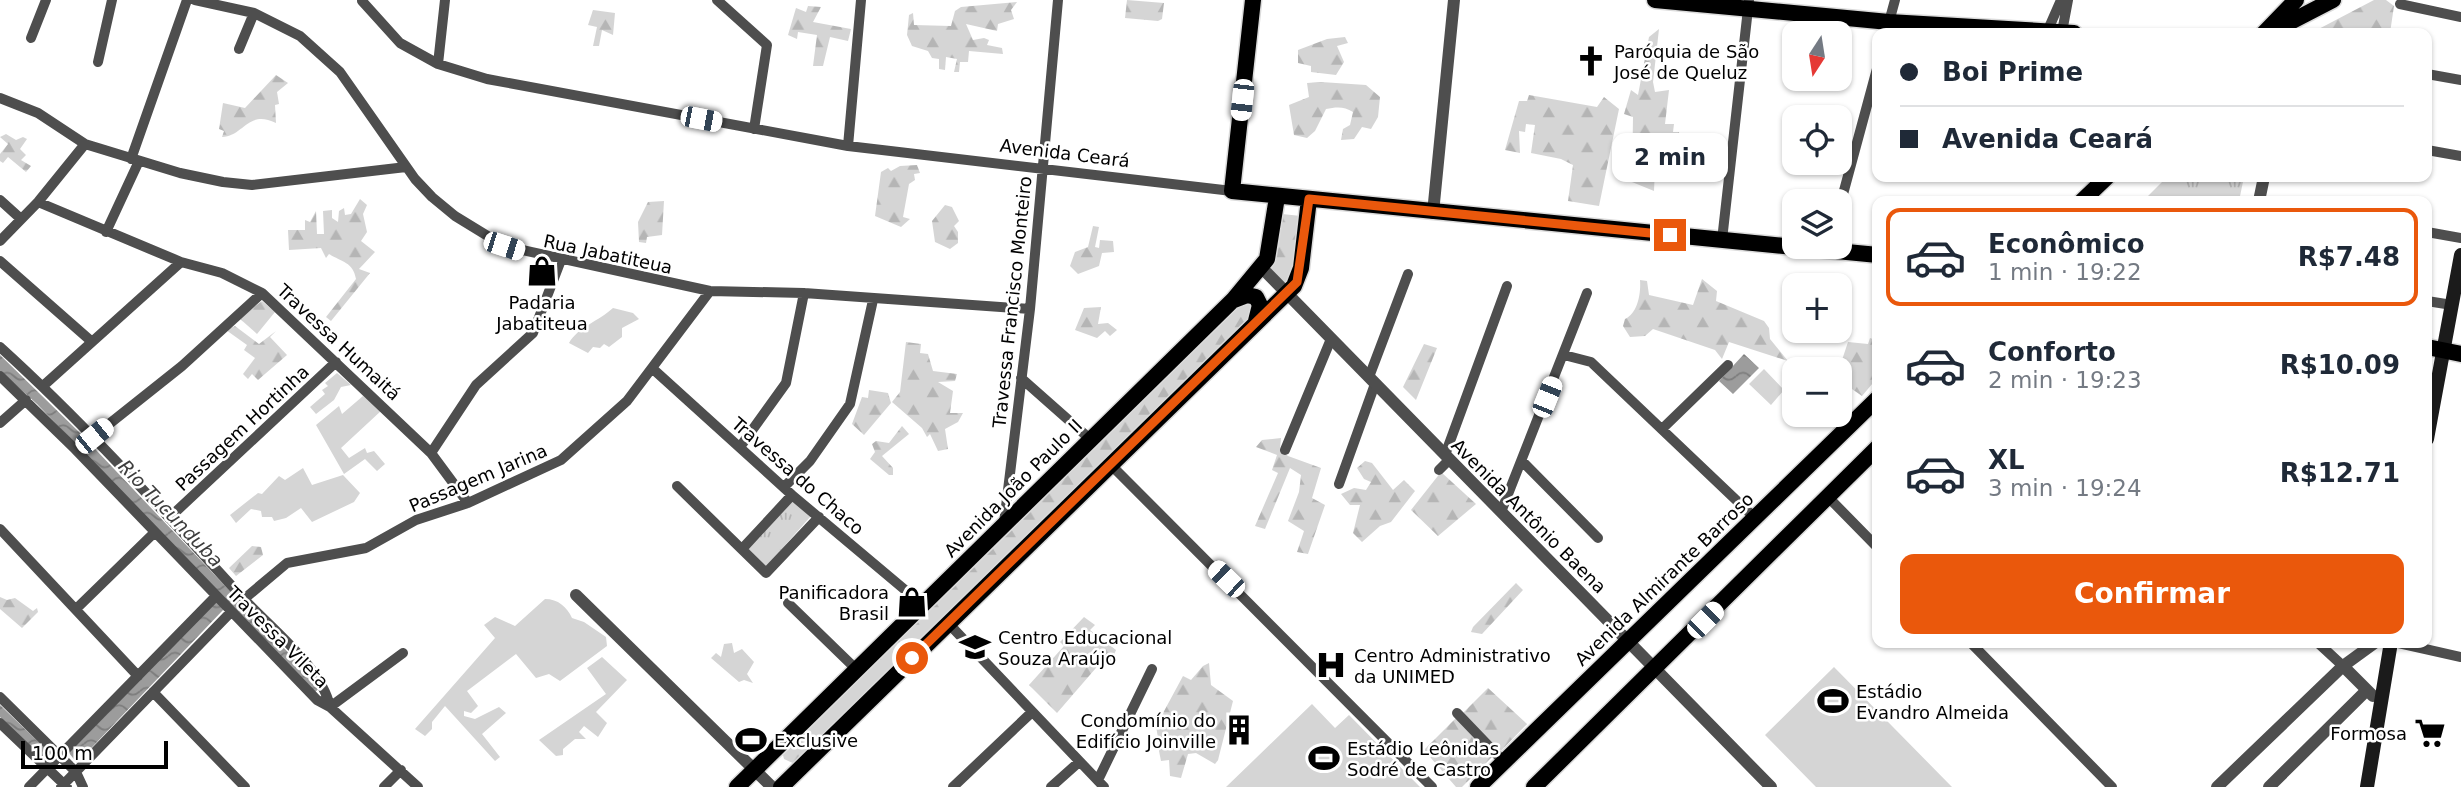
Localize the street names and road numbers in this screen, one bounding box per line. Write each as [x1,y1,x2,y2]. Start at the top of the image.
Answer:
street label: Avenida Ceará [999,135,1131,171]
street label: Travessa Francisco Monteiro [988,175,1036,430]
street label: Rua Jabatiteua [542,230,674,278]
street label: Travessa Humaitá [272,279,405,404]
street label: Passagem Hortinha [171,361,313,495]
street label: Travessa do Chaco [727,412,868,539]
street label: Avenida João Paulo II [940,415,1086,561]
street label: Avenida Antônio Baena [1448,435,1610,597]
street label: Passagem Jarina [406,439,550,517]
street label: Avenida Almirante Barroso [1570,488,1758,670]
street label: Travessa Vileta [222,581,333,692]

